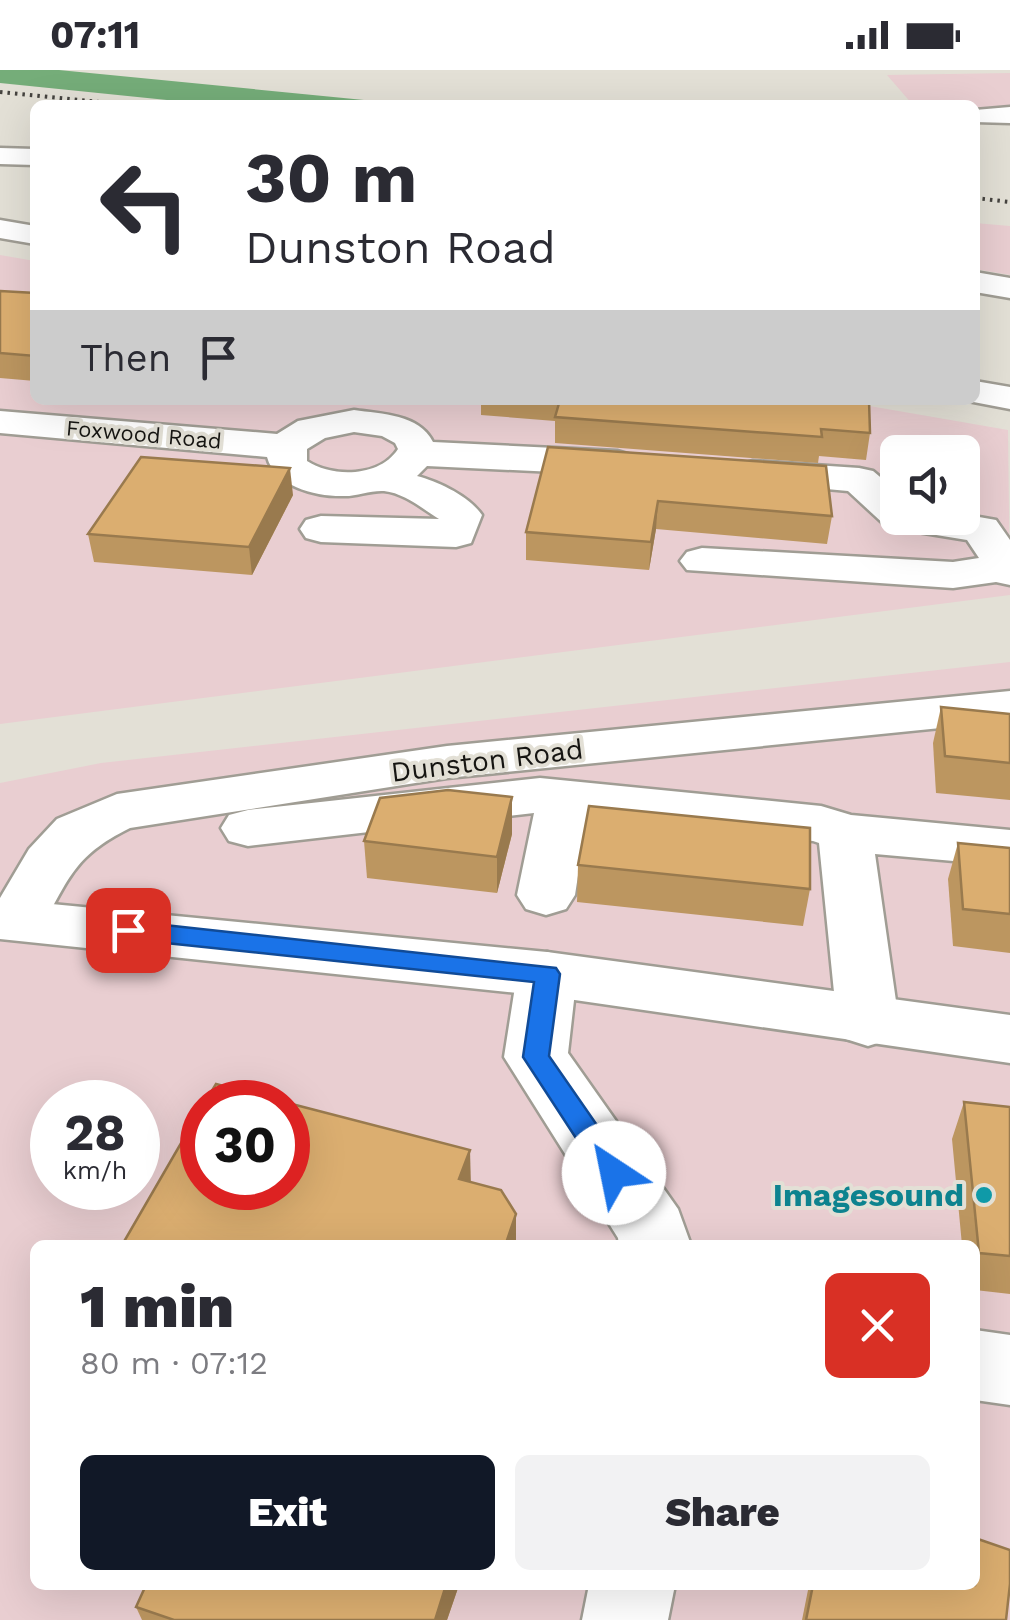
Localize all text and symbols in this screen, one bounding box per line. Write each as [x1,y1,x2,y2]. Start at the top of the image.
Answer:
text: 07:11 [50,13,140,57]
text: 30 m [245,137,417,219]
icon: left [80,140,210,270]
text: Dunston Road [245,221,556,274]
icon: arrive [191,330,246,385]
text: Then [80,336,171,380]
street label: Foxwood Road [65,415,223,454]
map controls [880,435,980,535]
button: sound [880,435,980,535]
street label: Dunston Road [389,732,585,789]
pin [86,888,171,973]
icon: arrive [101,903,156,958]
speed limit sign: 30 [180,1080,310,1210]
text: 28 [64,1103,126,1162]
position arrow [562,1121,666,1225]
text: km/h [63,1156,127,1185]
place label: Imagesound [773,1176,964,1214]
marker: Imagesound [973,1184,995,1206]
text: 1 min [80,1271,234,1342]
button: close [825,1273,930,1378]
text: 80 m · 07:12 [80,1344,268,1382]
button: Exit [80,1455,495,1570]
button: Share [515,1455,930,1570]

